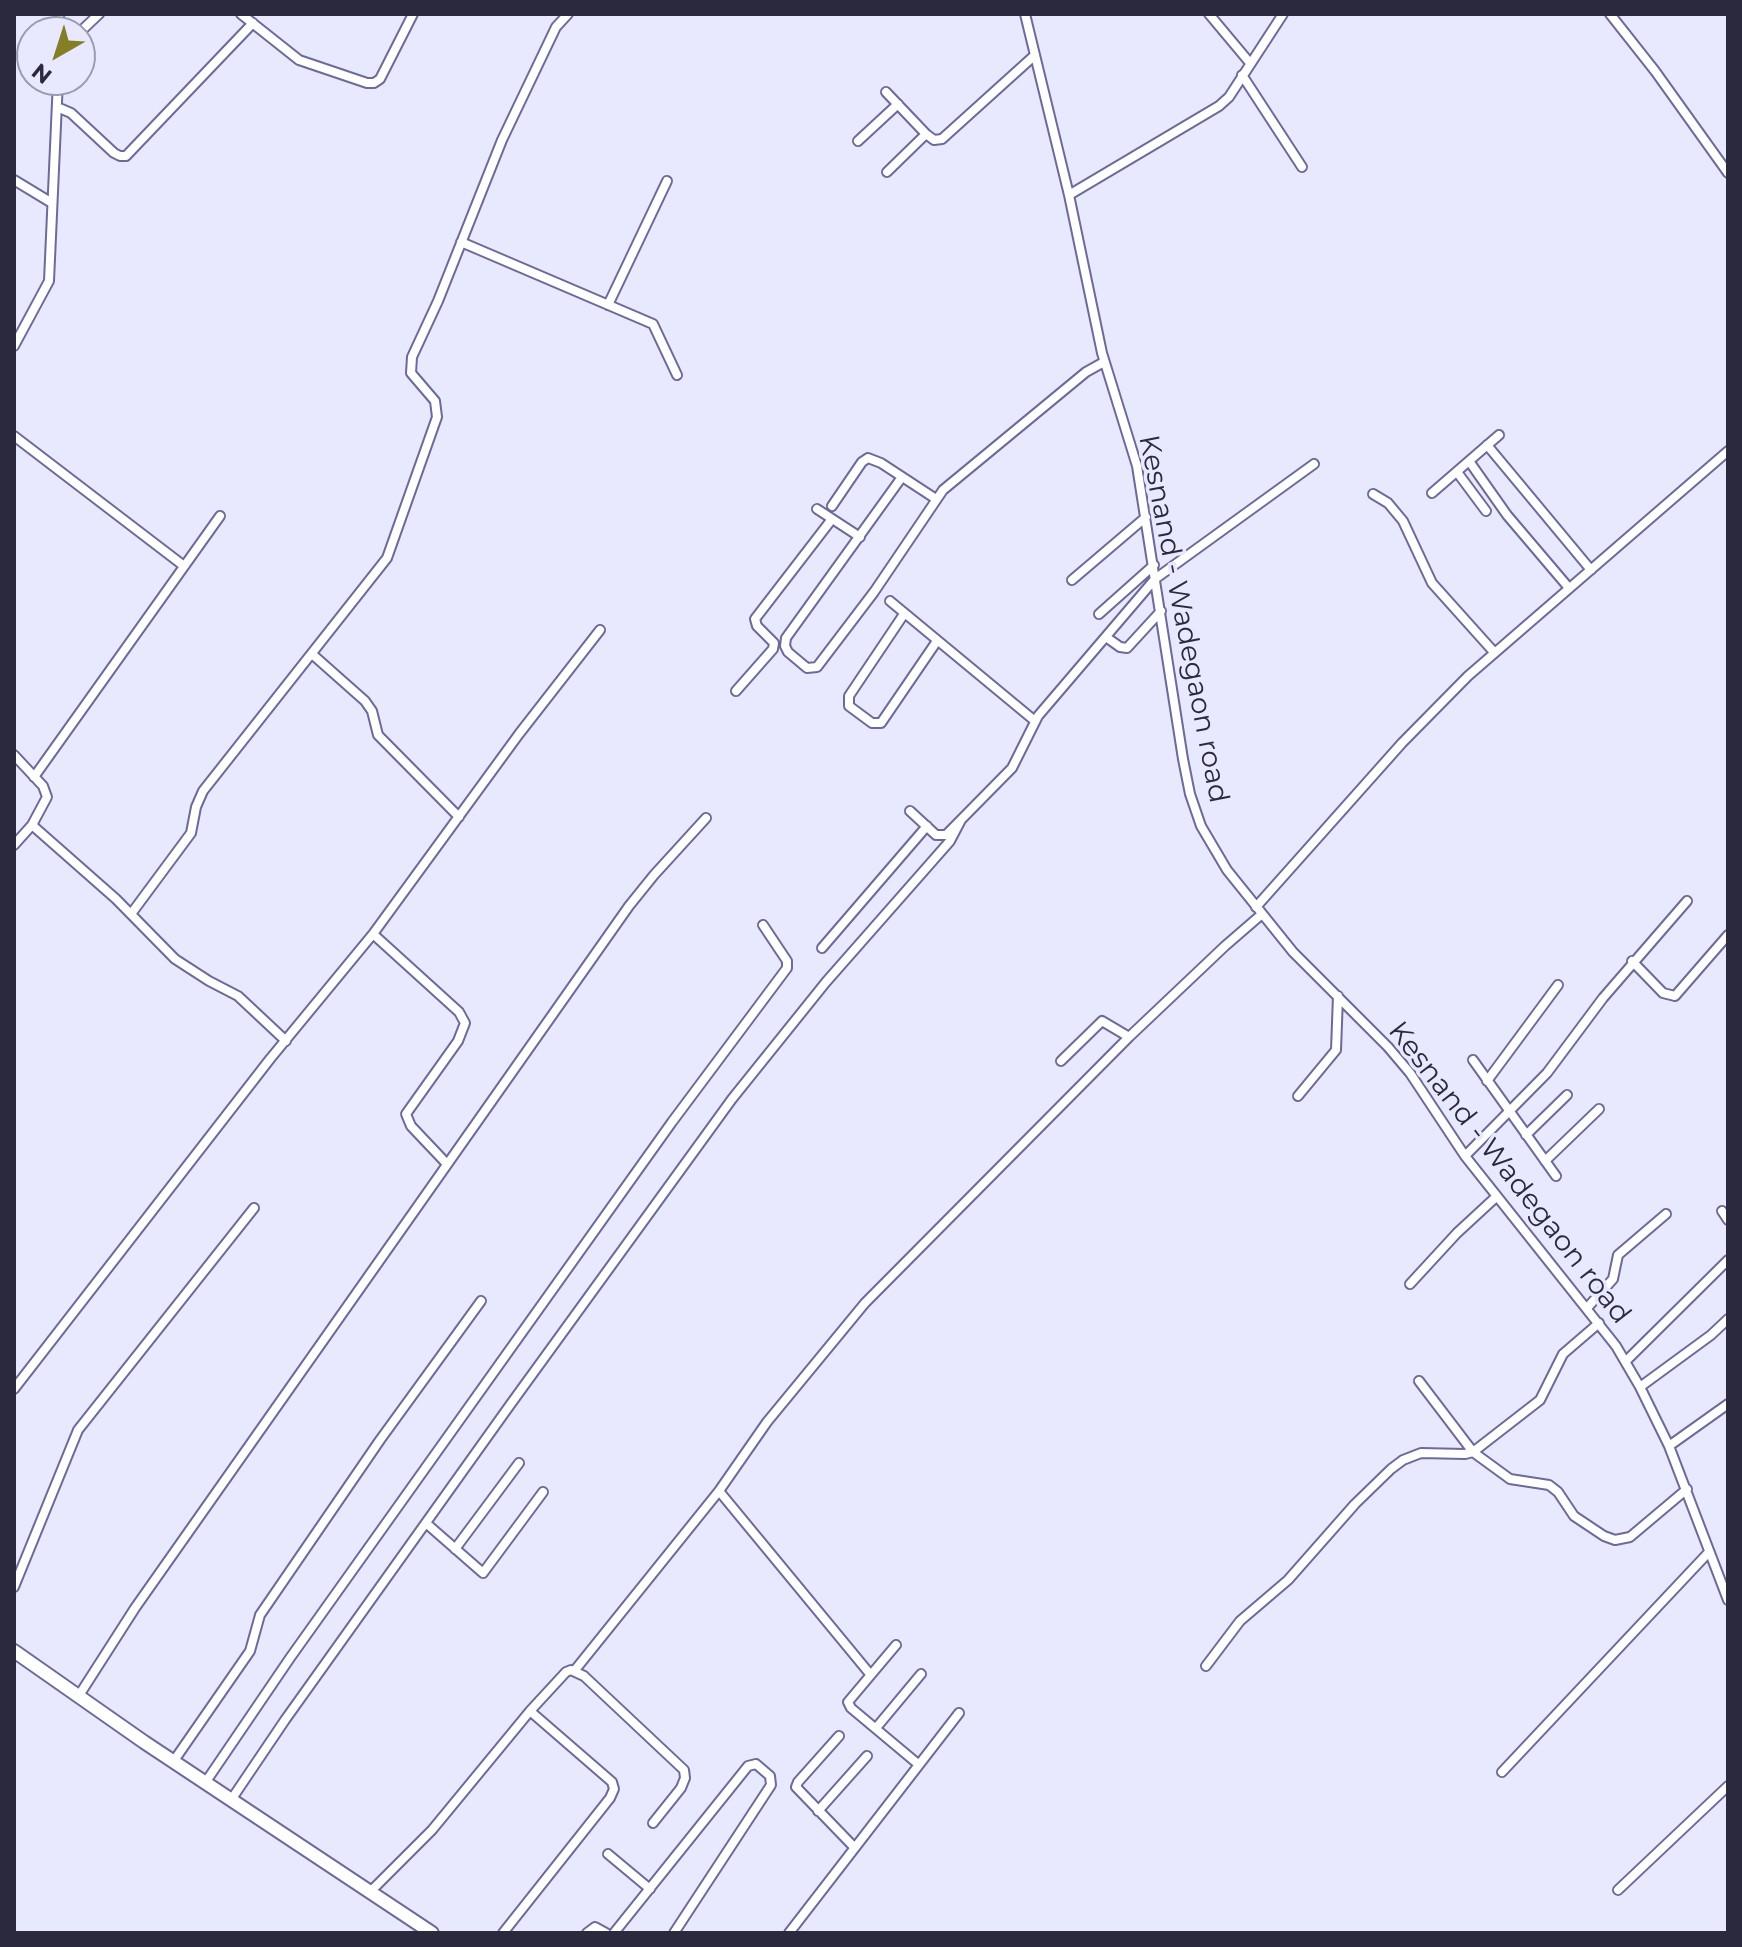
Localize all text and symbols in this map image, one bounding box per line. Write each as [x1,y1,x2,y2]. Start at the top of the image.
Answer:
north arrow [16,16,96,96]
text: N [26,57,57,90]
street label: Kesnand - Wadegaon road [1131,432,1235,806]
street label: Kesnand - Wadegaon road [1381,1015,1637,1331]

